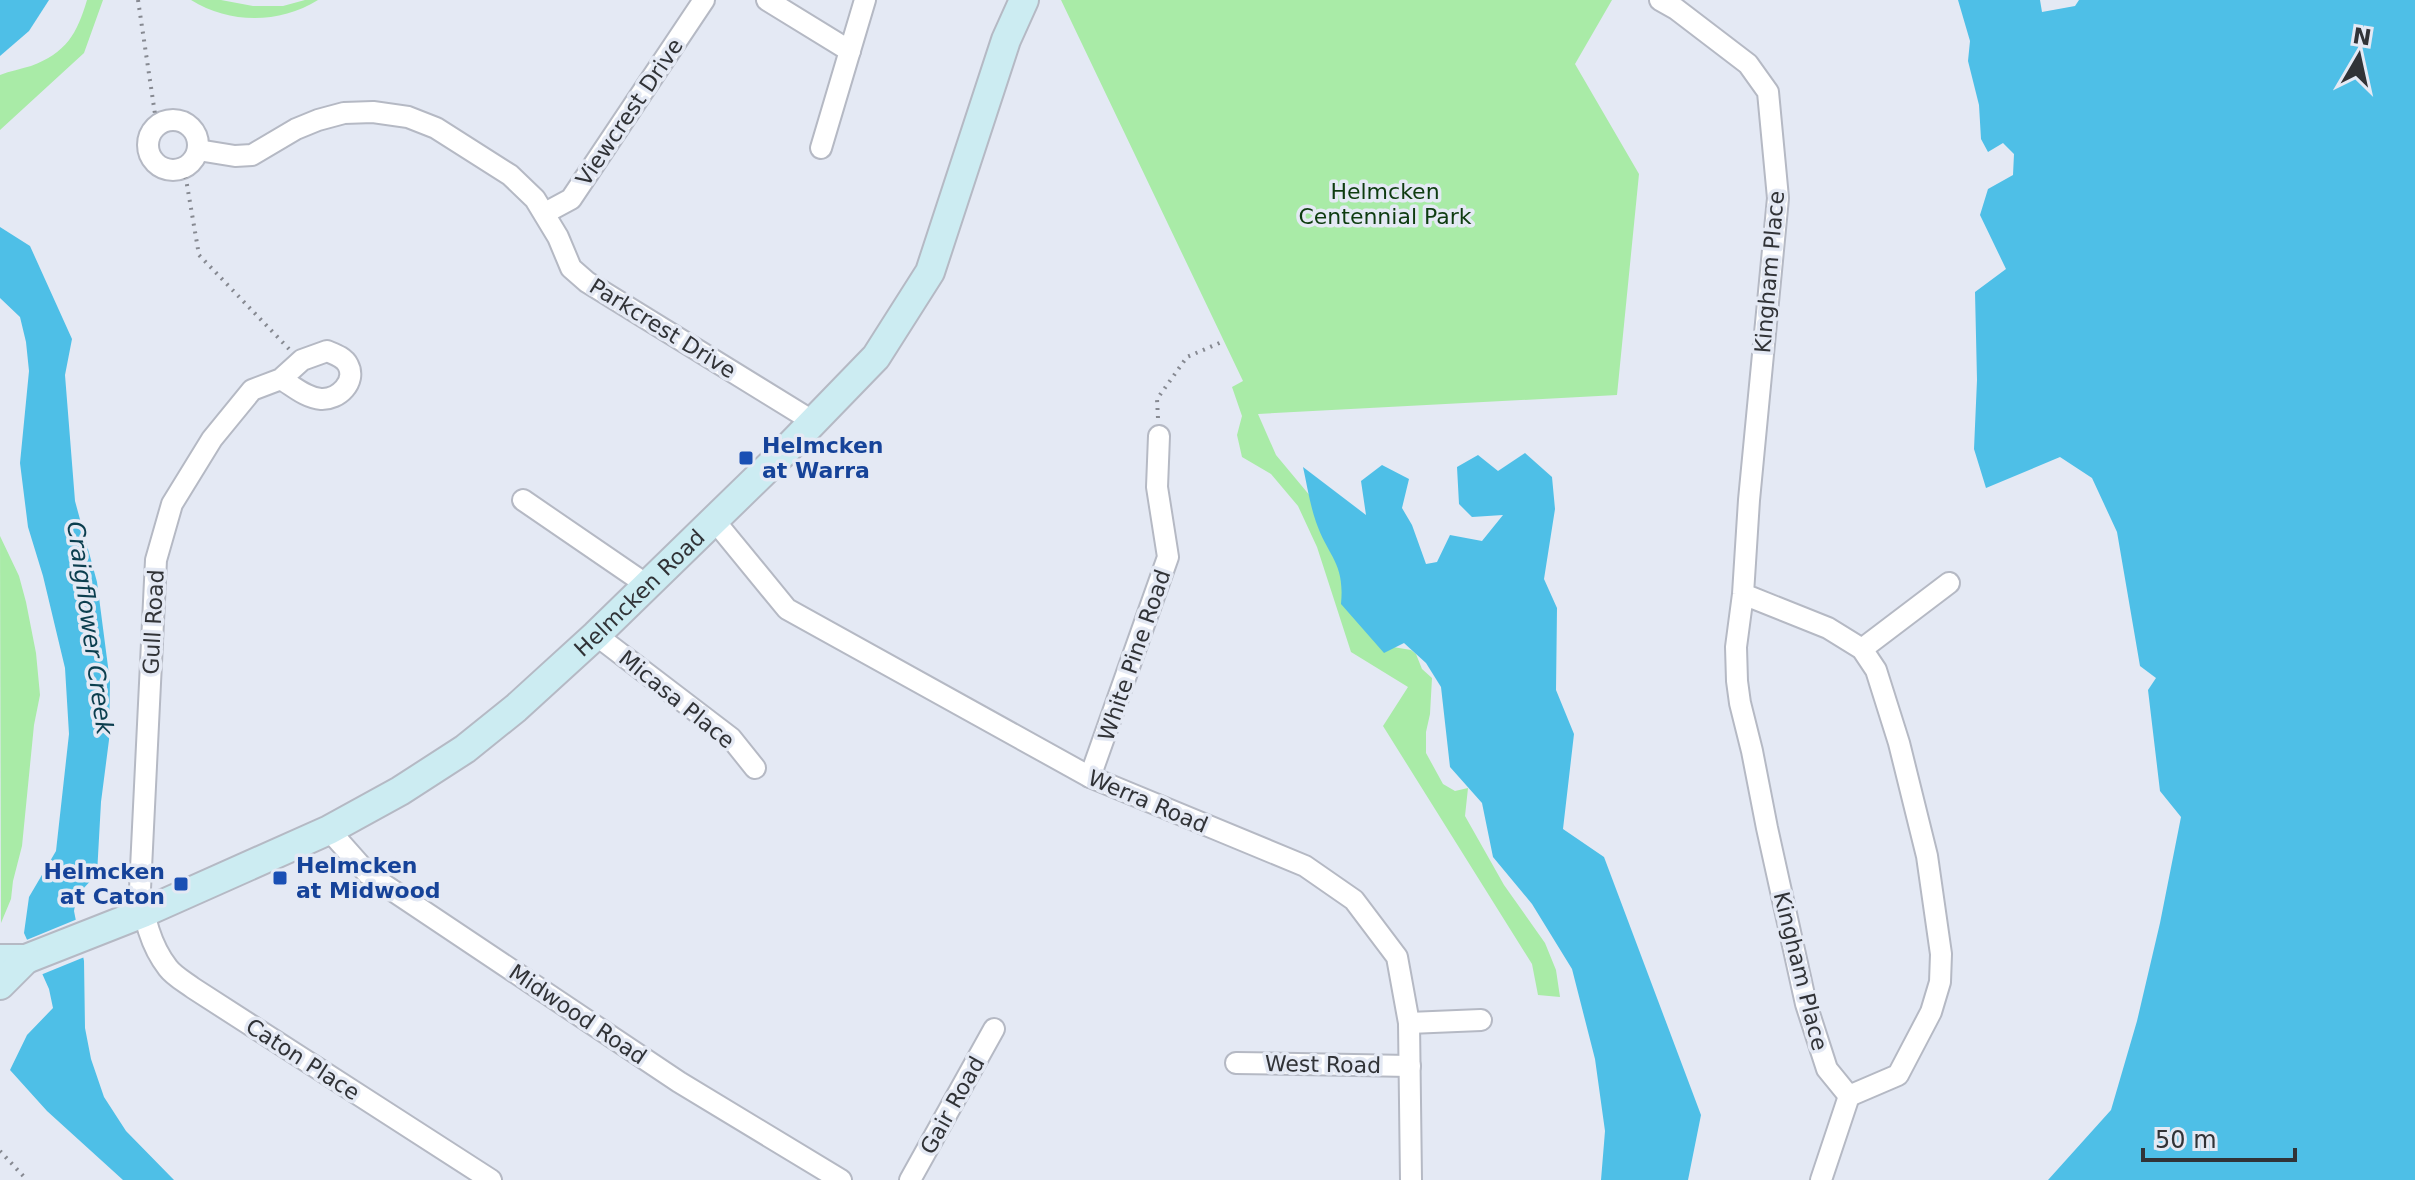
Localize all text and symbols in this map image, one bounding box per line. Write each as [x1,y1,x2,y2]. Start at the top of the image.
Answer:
north arrow [2319,16,2399,96]
text: N [2351,23,2373,51]
street label: Viewcrest Drive [571,34,688,191]
park label: Helmcken Centennial Park [1298,179,1472,229]
street label: Kingham Place [1750,190,1789,354]
street label: Parkcrest Drive [585,273,740,383]
place label: Helmcken at Warra [762,433,883,483]
marker: Helmcken at Warra [737,449,755,467]
water label: Craigflower Creek [61,519,119,738]
street label: Helmcken Road [569,524,710,662]
street label: White Pine Road [1093,566,1176,744]
street label: Gull Road [138,569,169,675]
street label: Micasa Place [614,645,739,754]
street label: Werra Road [1084,765,1211,838]
place label: Helmcken at Midwood [296,853,441,903]
place label: Helmcken at Caton [44,859,165,909]
marker: Helmcken at Midwood [271,869,289,887]
marker: Helmcken at Caton [172,875,190,893]
street label: Kingham Place [1769,889,1832,1053]
street label: Midwood Road [504,959,651,1070]
street label: Caton Place [241,1013,364,1105]
street label: West Road [1265,1051,1381,1078]
street label: Gair Road [915,1052,990,1158]
scale bar [2143,1112,2295,1162]
text: 50 m [2155,1126,2217,1154]

